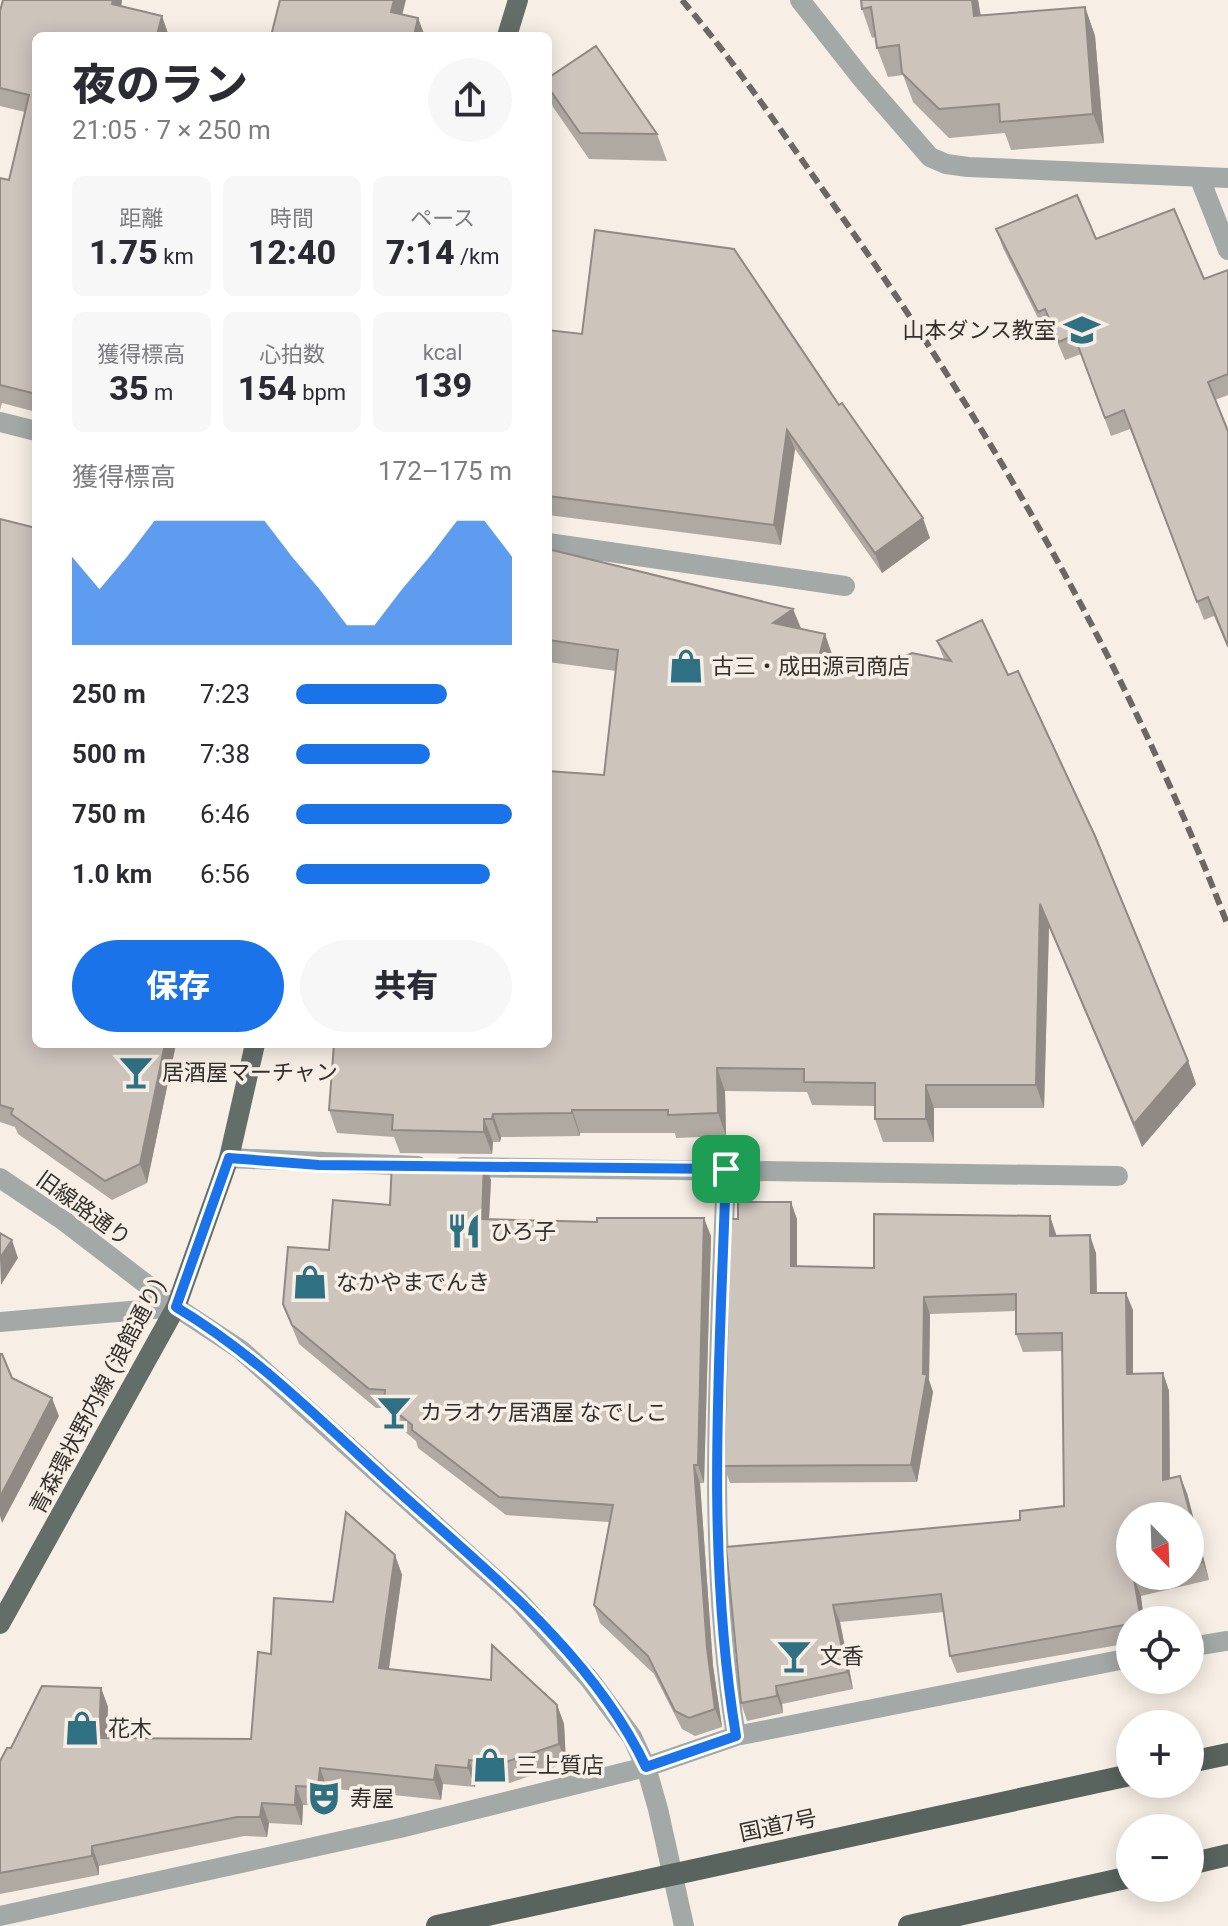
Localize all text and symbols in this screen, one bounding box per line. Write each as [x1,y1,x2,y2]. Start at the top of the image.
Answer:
button: share [428,58,512,142]
text: 夜のラン [72,59,248,111]
text: 21:05 · 7 × 250 m [72,115,271,145]
text: 距離 [119,206,163,231]
text: 時間 [270,206,314,231]
text: ペース [410,206,475,231]
text: 1.75 [89,232,158,272]
text: 12:40 [248,232,336,272]
text: 7:14 [386,232,455,272]
text: km [158,244,194,269]
text: /km [455,244,500,269]
school or university icon: 山本ダンス教室 [1063,311,1101,349]
place label: 山本ダンス教室 [902,318,1056,343]
text: kcal [423,340,463,365]
text: 獲得標高 [97,342,185,367]
text: 心拍数 [259,342,325,367]
text: 139 [413,365,472,405]
text: 35 [109,368,149,408]
text: 154 [238,368,297,408]
text: m [149,380,173,405]
text: bpm [297,380,346,405]
text: 172–175 m [378,456,512,486]
text: 獲得標高 [72,462,176,492]
shop icon: 古三・成田源司商店 [667,647,705,685]
place label: 古三・成田源司商店 [712,654,910,679]
text: 250 m [72,679,146,709]
text: 7:23 [200,679,250,709]
text: 500 m [72,739,146,769]
text: 7:38 [200,739,250,769]
text: 750 m [72,799,146,829]
text: 6:46 [200,799,250,829]
text: 1.0 km [72,859,152,889]
text: 6:56 [200,859,250,889]
button: 保存 [72,940,284,1032]
button: 共有 [300,940,512,1032]
bar icon: 居酒屋マーチャン [117,1053,155,1091]
place label: 居酒屋マーチャン [162,1060,338,1085]
pin [692,1135,760,1203]
icon: arrive [704,1147,748,1191]
street label: 旧線路通り [32,1166,136,1251]
restaurant icon: ひろ子 [445,1212,483,1250]
place label: ひろ子 [490,1219,556,1244]
shop icon: なかやまでんき [291,1263,329,1301]
place label: なかやまでんき [336,1270,490,1295]
street label: 青森環状野内線 (浪館通り) [25,1274,171,1519]
bar icon: カラオケ居酒屋 なでしこ [375,1393,413,1431]
place label: カラオケ居酒屋 なでしこ [420,1400,667,1425]
north arrow [1116,1502,1204,1590]
map controls [1116,1502,1204,1902]
button: locate [1116,1606,1204,1694]
bar icon: 文香 [775,1637,813,1675]
place label: 文香 [820,1644,864,1669]
shop icon: 花木 [63,1709,101,1747]
button: + [1116,1710,1204,1798]
place label: 花木 [108,1716,152,1741]
shop icon: 三上質店 [471,1746,509,1784]
place label: 三上質店 [516,1753,604,1778]
theatre icon: 寿屋 [305,1779,343,1817]
place label: 寿屋 [350,1786,394,1811]
street label: 国道7号 [737,1805,819,1846]
button: − [1116,1814,1204,1902]

